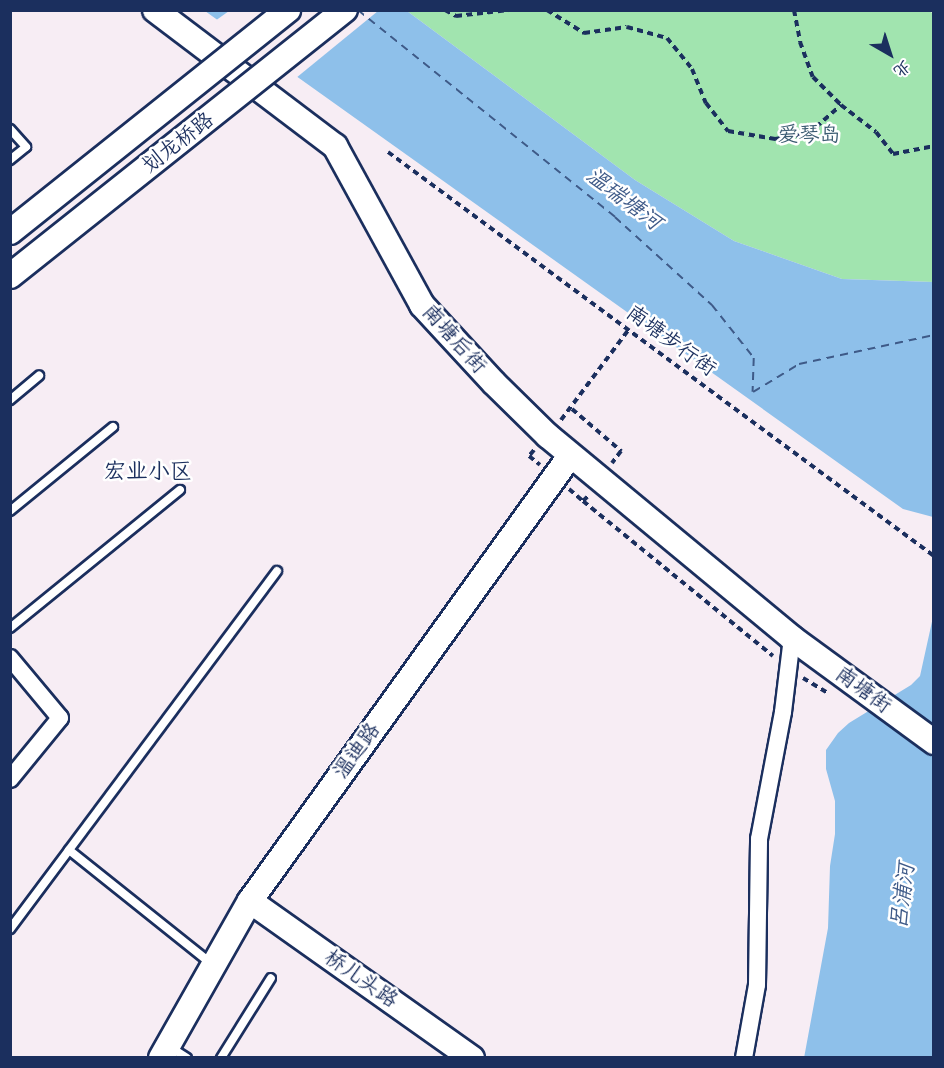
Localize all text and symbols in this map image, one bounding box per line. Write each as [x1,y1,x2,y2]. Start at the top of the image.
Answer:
north arrow [860,24,920,84]
text: 北 [889,55,914,82]
street label: 划龙桥路 [137,107,219,179]
park label: 爱琴岛 [778,122,840,148]
water label: 温瑞塘河 [580,163,666,237]
street label: 南塘后街 [417,299,491,379]
street label: 南塘步行街 [621,300,721,382]
district label: 宏业小区 [104,460,192,486]
street label: 南塘街 [830,661,896,719]
street label: 温迪路 [328,718,386,784]
water label: 吕浦河 [887,862,921,930]
street label: 桥儿头路 [319,945,403,1013]

